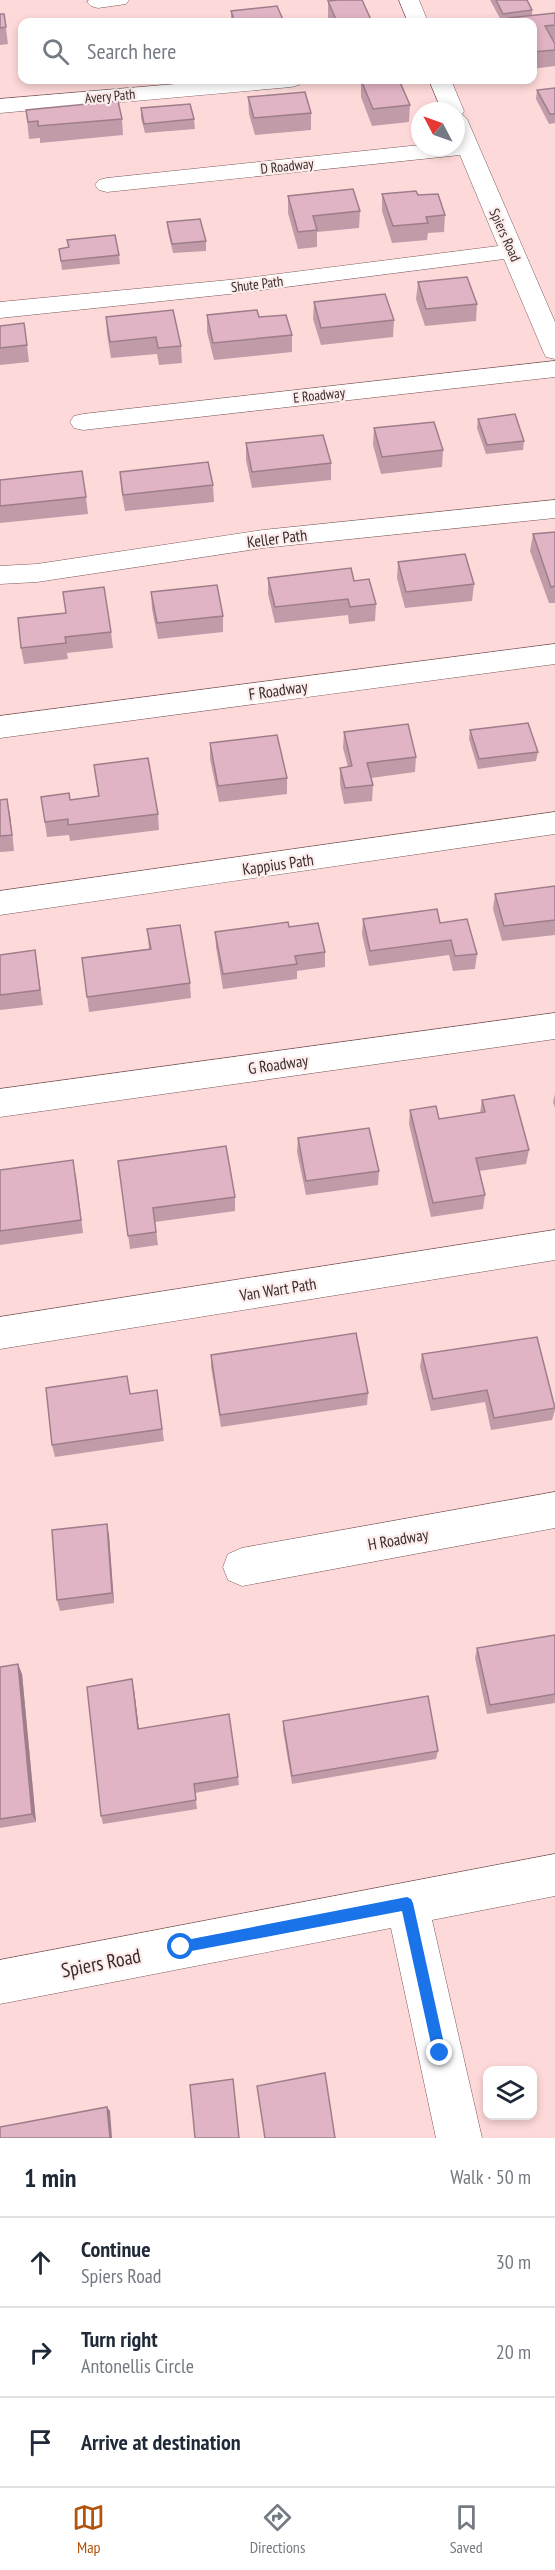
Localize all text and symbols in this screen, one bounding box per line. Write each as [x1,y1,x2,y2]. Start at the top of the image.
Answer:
search box [18,18,537,84]
icon: search [39,35,72,68]
text: Search here [87,37,176,65]
street label: Avery Path [84,85,136,107]
north arrow [411,102,465,156]
street label: D Roadway [260,154,315,178]
street label: Spiers Road [485,206,525,264]
street label: Shute Path [230,272,284,296]
street label: E Roadway [292,383,347,407]
street label: Keller Path [246,524,308,552]
street label: F Roadway [247,676,309,704]
street label: Kappius Path [241,849,315,879]
street label: G Roadway [247,1050,309,1078]
street label: Van Wart Path [237,1273,318,1305]
street label: H Roadway [366,1524,430,1554]
route start [167,1933,193,1959]
street label: Spiers Road [59,1943,143,1983]
route end [426,2039,452,2065]
map controls [483,2066,537,2120]
button: layers [483,2066,537,2120]
text: 1 min [24,2161,77,2194]
text: Walk · 50 m [450,2164,531,2190]
text: Continue [81,2235,151,2263]
icon: ahead [24,2246,57,2279]
text: 30 m [496,2249,531,2275]
text: Spiers Road [81,2263,161,2289]
text: Turn right [81,2325,158,2353]
icon: right [24,2336,57,2369]
text: 20 m [496,2339,531,2365]
text: Antonellis Circle [81,2353,194,2379]
icon: arrive [24,2426,57,2459]
text: Arrive at destination [81,2428,241,2456]
tab: Map [72,2501,105,2557]
tab: Directions [250,2501,305,2557]
tab: Saved [450,2501,483,2557]

